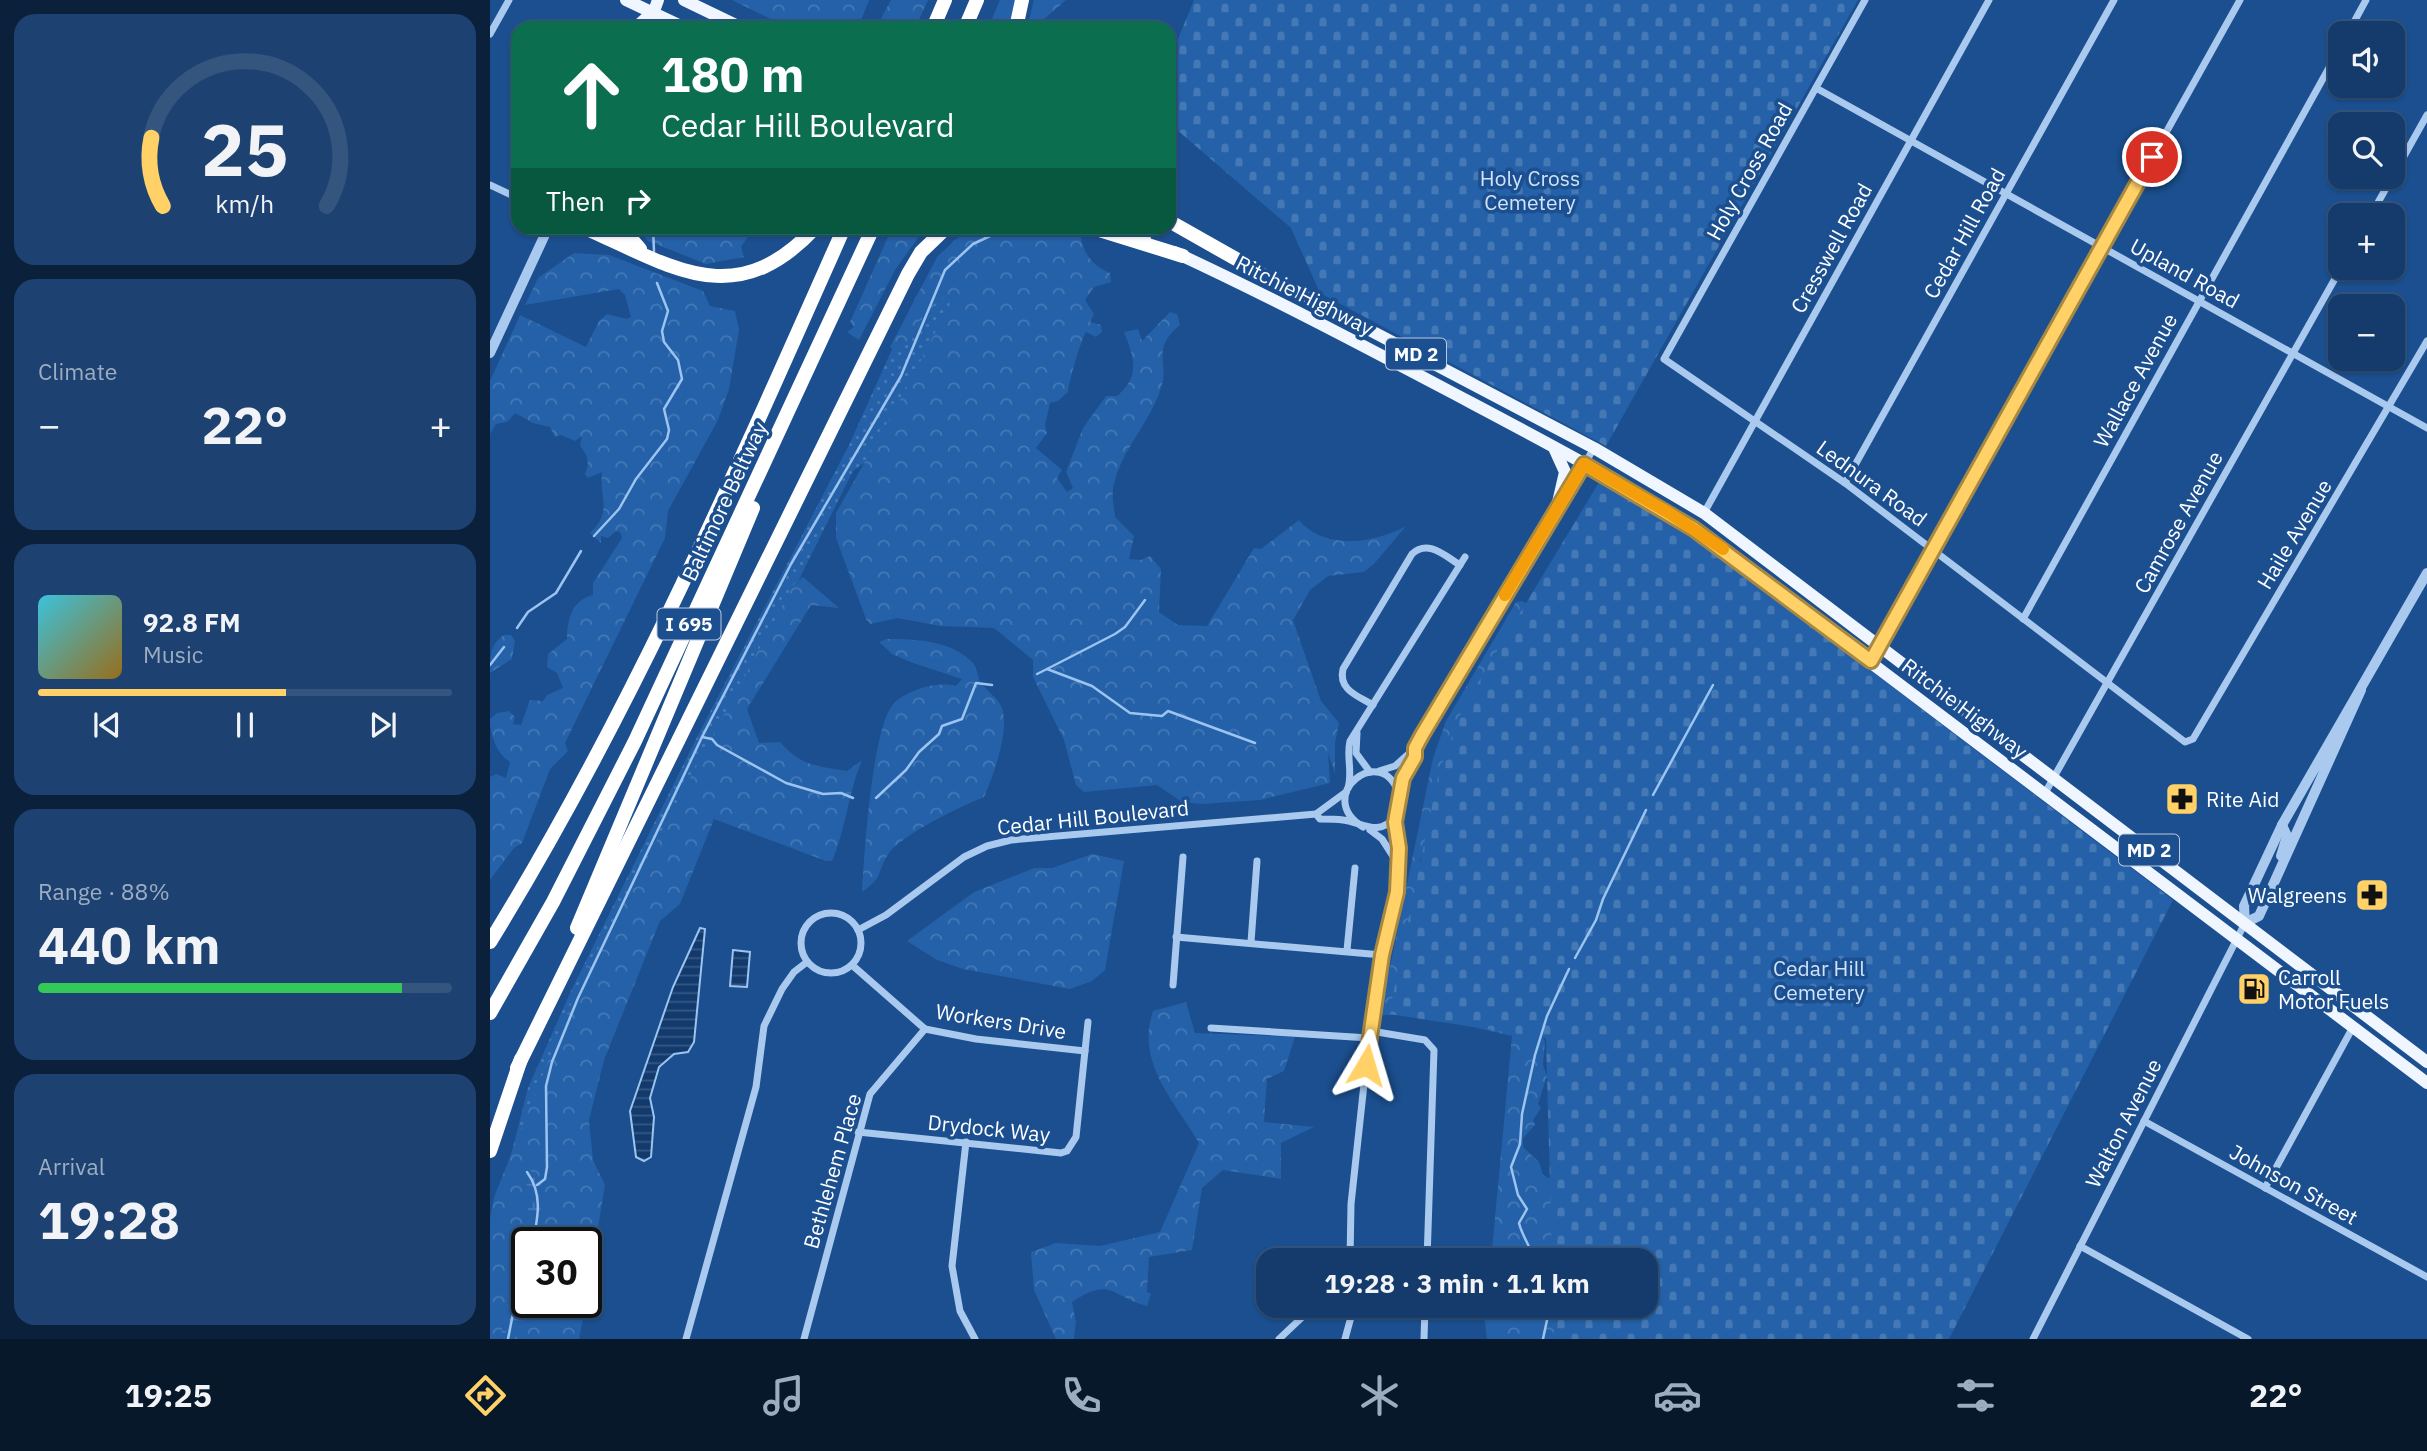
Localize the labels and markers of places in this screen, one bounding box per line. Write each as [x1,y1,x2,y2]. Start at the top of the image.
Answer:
pin [2122,127,2182,187]
pharmacy icon: Rite Aid [2163,780,2201,818]
place label: Rite Aid [2206,785,2279,813]
pharmacy icon: Walgreens [2353,876,2391,914]
place label: Walgreens [2248,881,2347,909]
place label: Carroll Motor Fuels [2278,963,2389,1015]
fuel station icon: Carroll Motor Fuels [2235,970,2273,1008]

